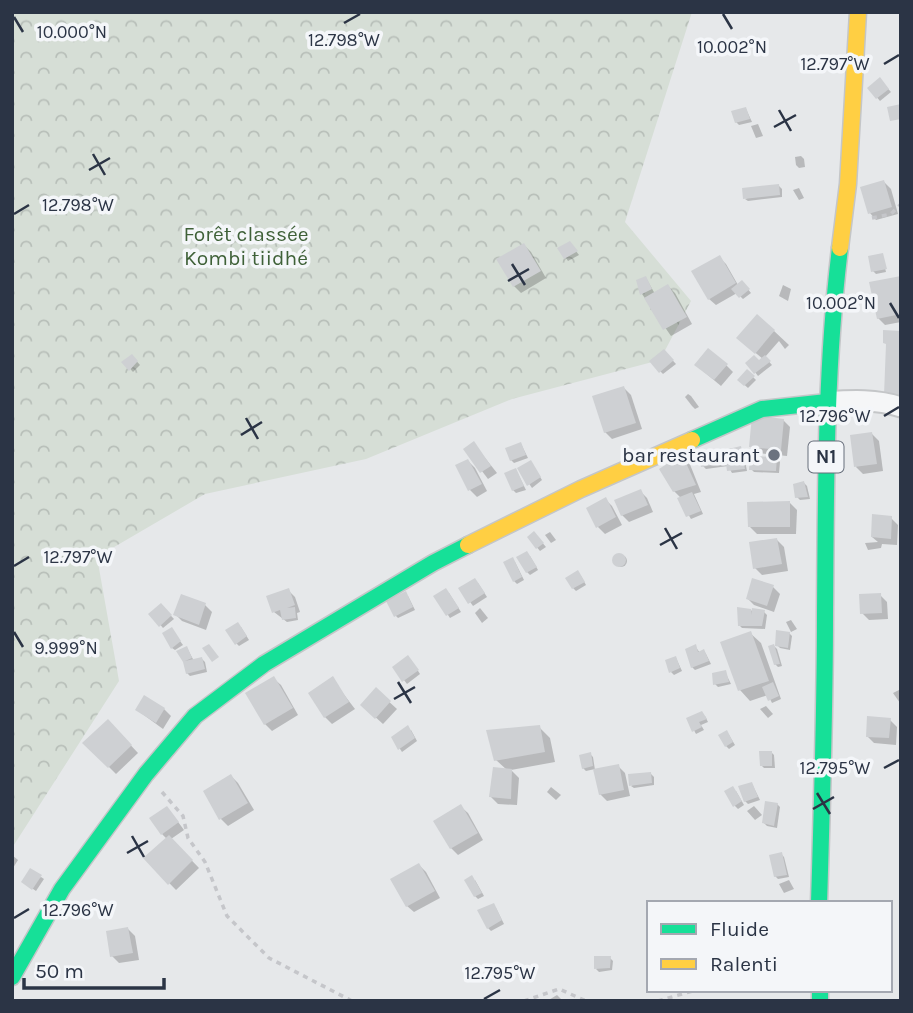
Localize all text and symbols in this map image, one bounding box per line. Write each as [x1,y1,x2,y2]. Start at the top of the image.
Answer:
text: 10.000°N [37,21,107,43]
text: 12.798°W [308,29,380,51]
text: 10.002°N [697,36,767,58]
text: 12.797°W [800,53,870,75]
text: 12.798°W [42,194,114,216]
park label: Forêt classée Kombi tiidhé [183,222,309,270]
text: 10.002°N [806,292,876,314]
text: 12.796°W [799,405,871,427]
road number: N1 [808,442,844,472]
place label: bar restaurant [622,443,760,467]
marker: bar restaurant [766,447,782,463]
text: 12.797°W [43,546,113,568]
text: 9.999°N [34,637,98,659]
text: 12.795°W [800,757,870,779]
text: 12.796°W [42,899,114,921]
legend [647,901,892,992]
text: Fluide [710,917,769,941]
scale bar [24,946,164,990]
text: Ralenti [710,952,778,976]
text: 50 m [35,959,84,983]
text: 12.795°W [465,962,535,984]

